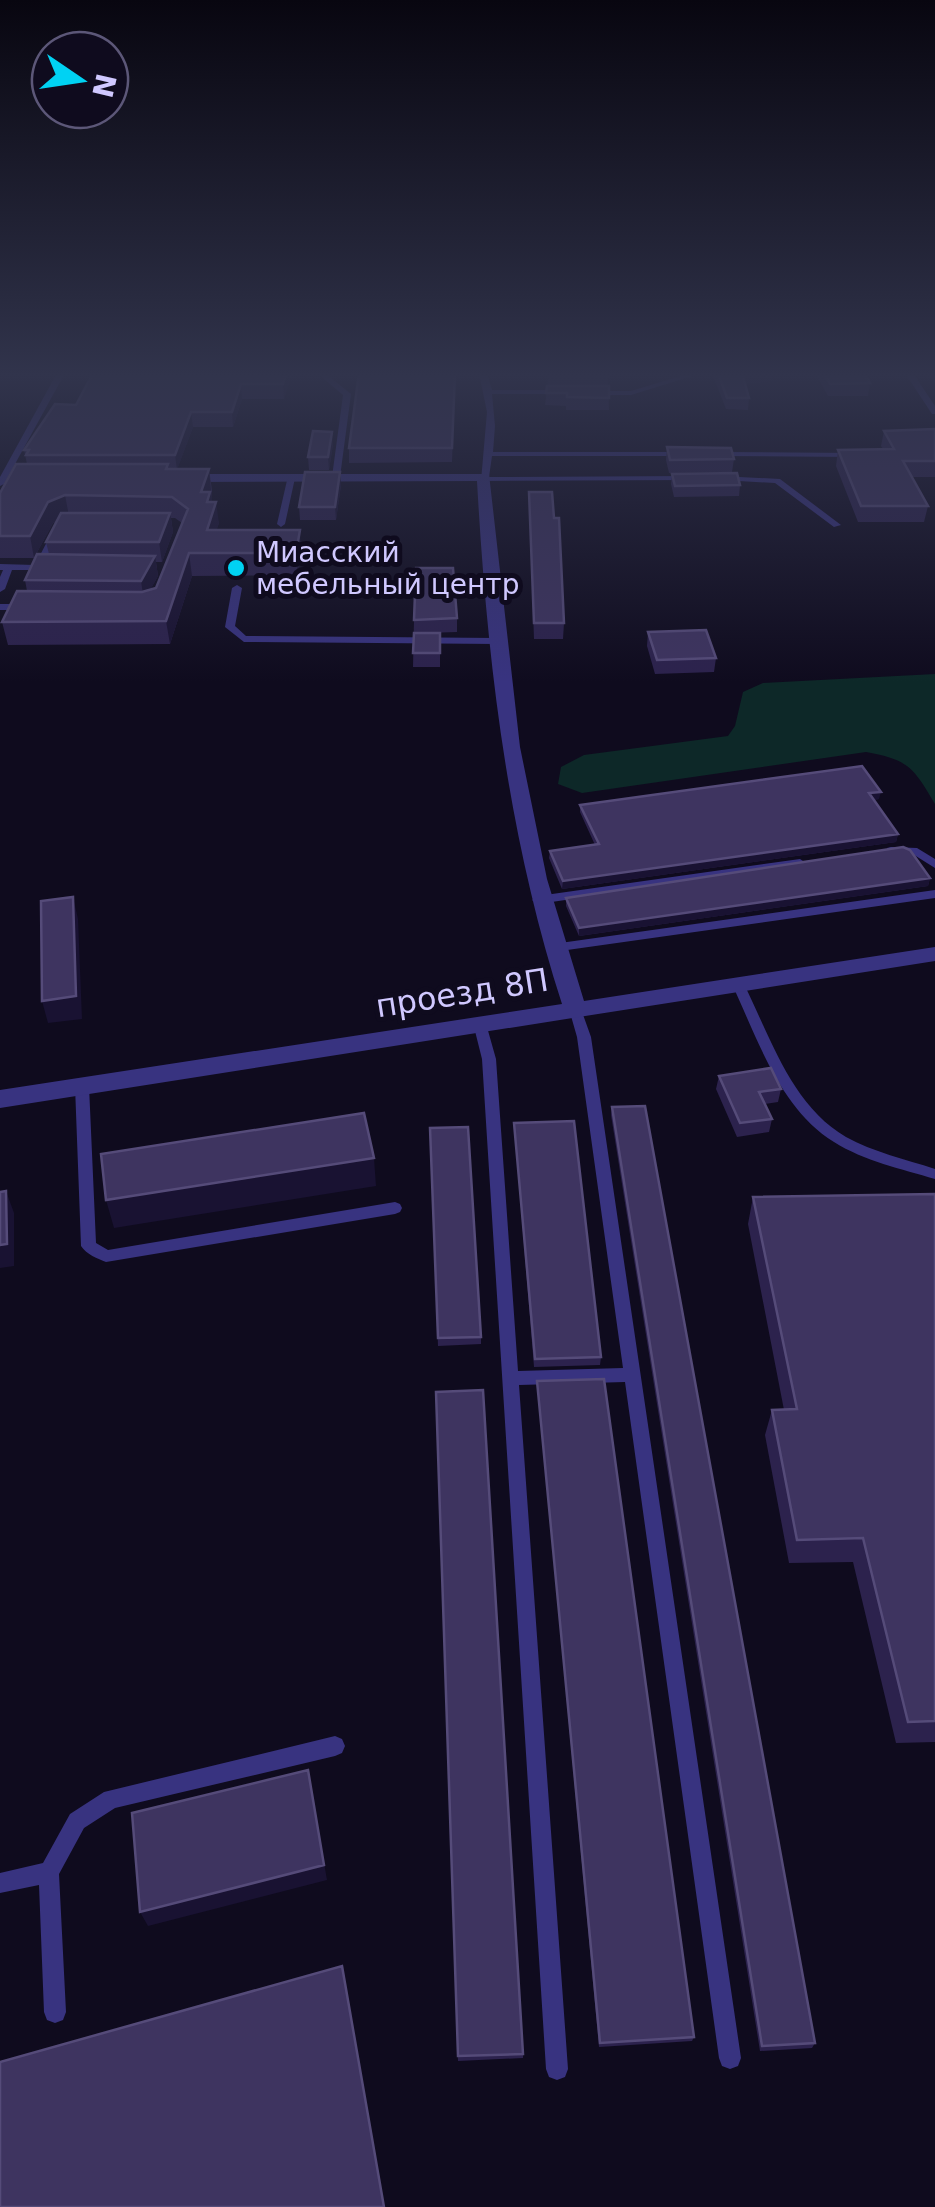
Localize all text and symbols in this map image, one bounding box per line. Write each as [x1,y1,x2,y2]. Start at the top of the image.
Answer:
north arrow [30,30,130,130]
text: N [85,70,123,101]
place label: Миасский мебельный центр [256,536,519,601]
marker: Миасский мебельный центр [225,557,247,579]
street label: проезд 8П [373,961,551,1025]

